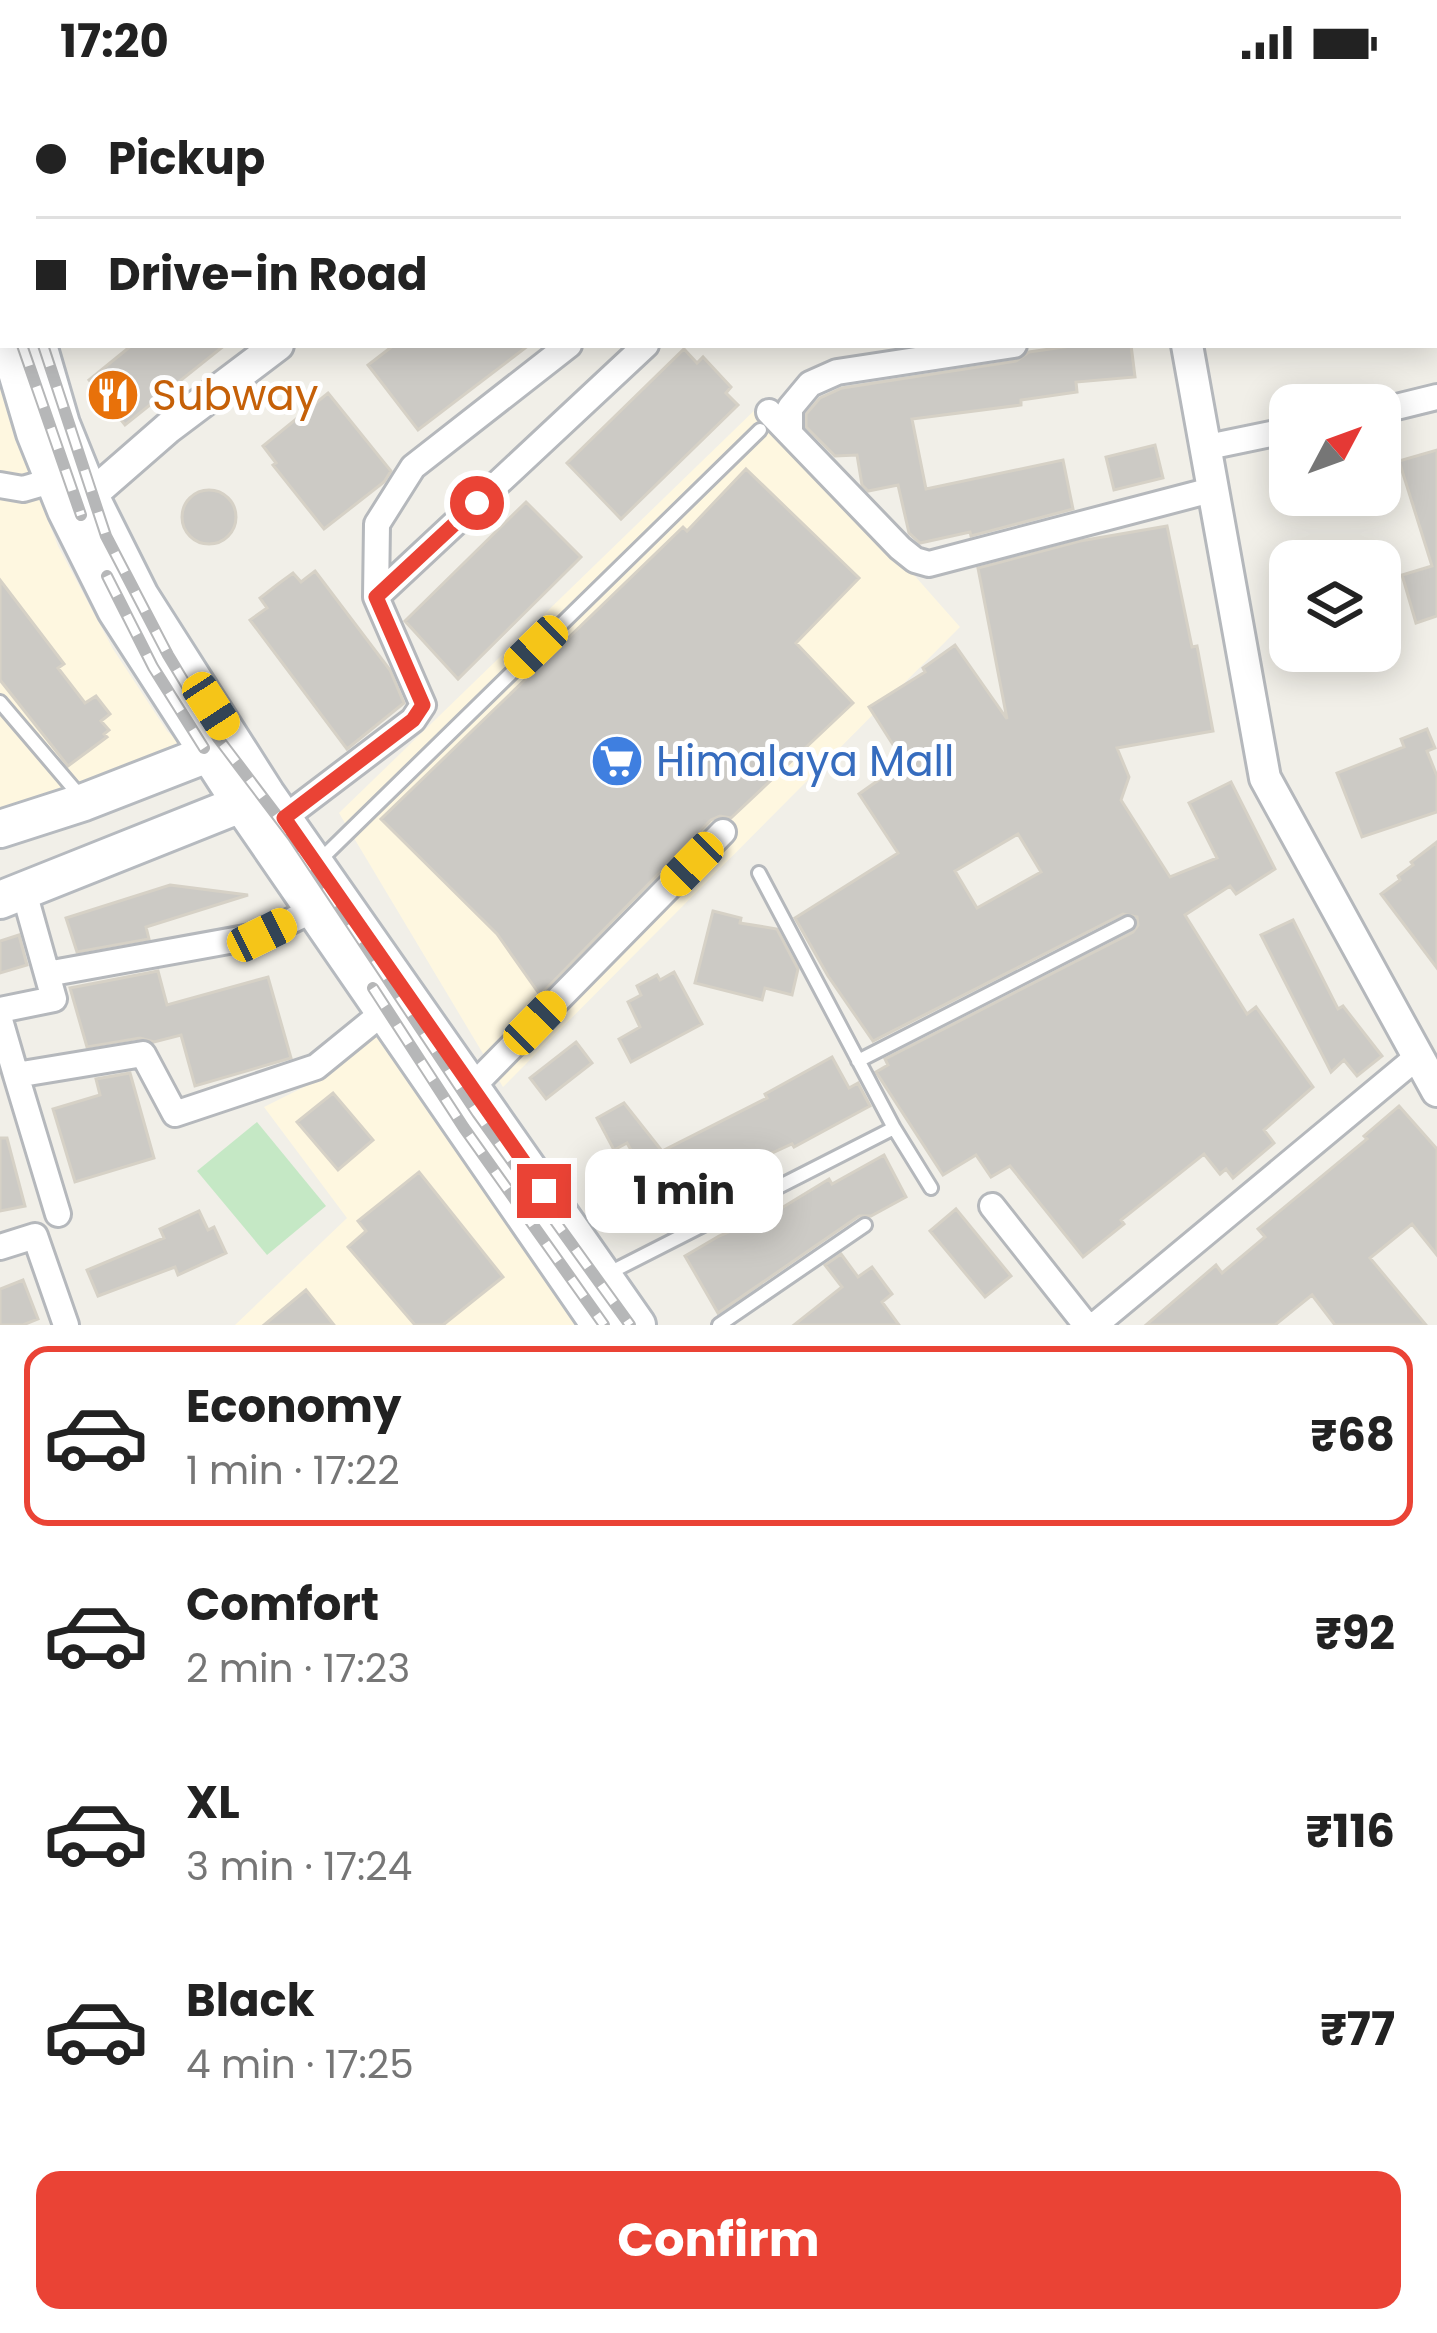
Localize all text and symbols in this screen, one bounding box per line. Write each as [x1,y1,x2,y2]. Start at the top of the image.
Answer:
text: 17:20 [60,10,169,73]
text: Pickup [108,127,265,190]
text: Drive-in Road [108,243,428,306]
place label: Subway [152,366,319,425]
restaurant icon: Subway [85,367,141,423]
north arrow [1269,384,1401,516]
map controls [1269,384,1401,672]
route start [450,476,504,530]
button: layers [1269,540,1401,672]
car [498,609,574,685]
car [176,666,246,746]
place label: Himalaya Mall [656,732,954,791]
supermarket icon: Himalaya Mall [589,733,645,789]
car [654,826,730,902]
car [222,903,302,967]
car [497,985,573,1061]
callout: 1 min [586,1149,784,1233]
text: 1 min [633,1163,735,1218]
route end [517,1164,571,1218]
text: Economy [186,1375,401,1438]
icon: car [42,1382,150,1490]
text: ₹68 [1310,1404,1395,1467]
text: 1 min · 17:22 [186,1443,400,1498]
text: Comfort [186,1573,379,1636]
icon: car [42,1580,150,1688]
text: ₹92 [1315,1602,1395,1665]
text: 2 min · 17:23 [186,1641,410,1696]
text: XL [186,1771,240,1834]
icon: car [42,1778,150,1886]
text: ₹116 [1306,1800,1395,1863]
text: 3 min · 17:24 [186,1839,412,1894]
text: Black [186,1969,315,2032]
icon: car [42,1976,150,2084]
text: ₹77 [1320,1998,1395,2061]
text: 4 min · 17:25 [186,2037,414,2092]
button: Confirm [36,2171,1401,2309]

